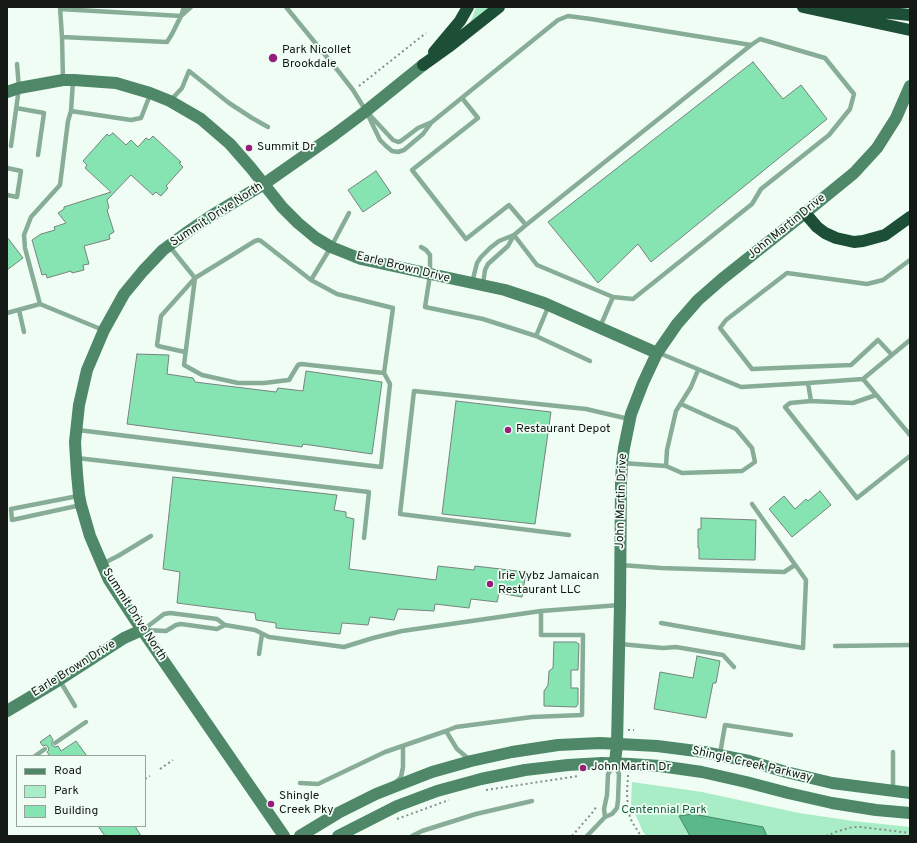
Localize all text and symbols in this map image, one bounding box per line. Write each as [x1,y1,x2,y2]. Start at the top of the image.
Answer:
place label: Park Nicollet Brookdale [282,44,351,72]
marker: Park Nicollet Brookdale [267,52,279,64]
place label: Summit Dr [257,141,315,155]
marker: Summit Dr [244,143,254,153]
street label: Summit Drive North [168,180,266,250]
street label: John Martin Drive [745,191,829,263]
street label: Earle Brown Drive [355,249,451,287]
place label: Restaurant Depot [516,423,611,437]
marker: Restaurant Depot [503,425,513,435]
street label: John Martin Drive [613,453,631,549]
street label: Summit Drive North [99,566,169,664]
place label: Irie Vybz Jamaican Restaurant LLC [498,570,599,598]
marker: Irie Vybz Jamaican Restaurant LLC [485,579,495,589]
street label: Earle Brown Drive [29,637,119,701]
street label: Shingle Creek Parkway [690,744,814,786]
legend [16,755,146,827]
place label: John Martin Dr [591,761,671,775]
text: Road [54,763,82,779]
marker: John Martin Dr [578,763,588,773]
text: Park [54,783,79,799]
place label: Shingle Creek Pky [279,790,334,818]
marker: Shingle Creek Pky [266,799,276,809]
text: Building [54,803,98,819]
park label: Centennial Park [621,804,707,818]

